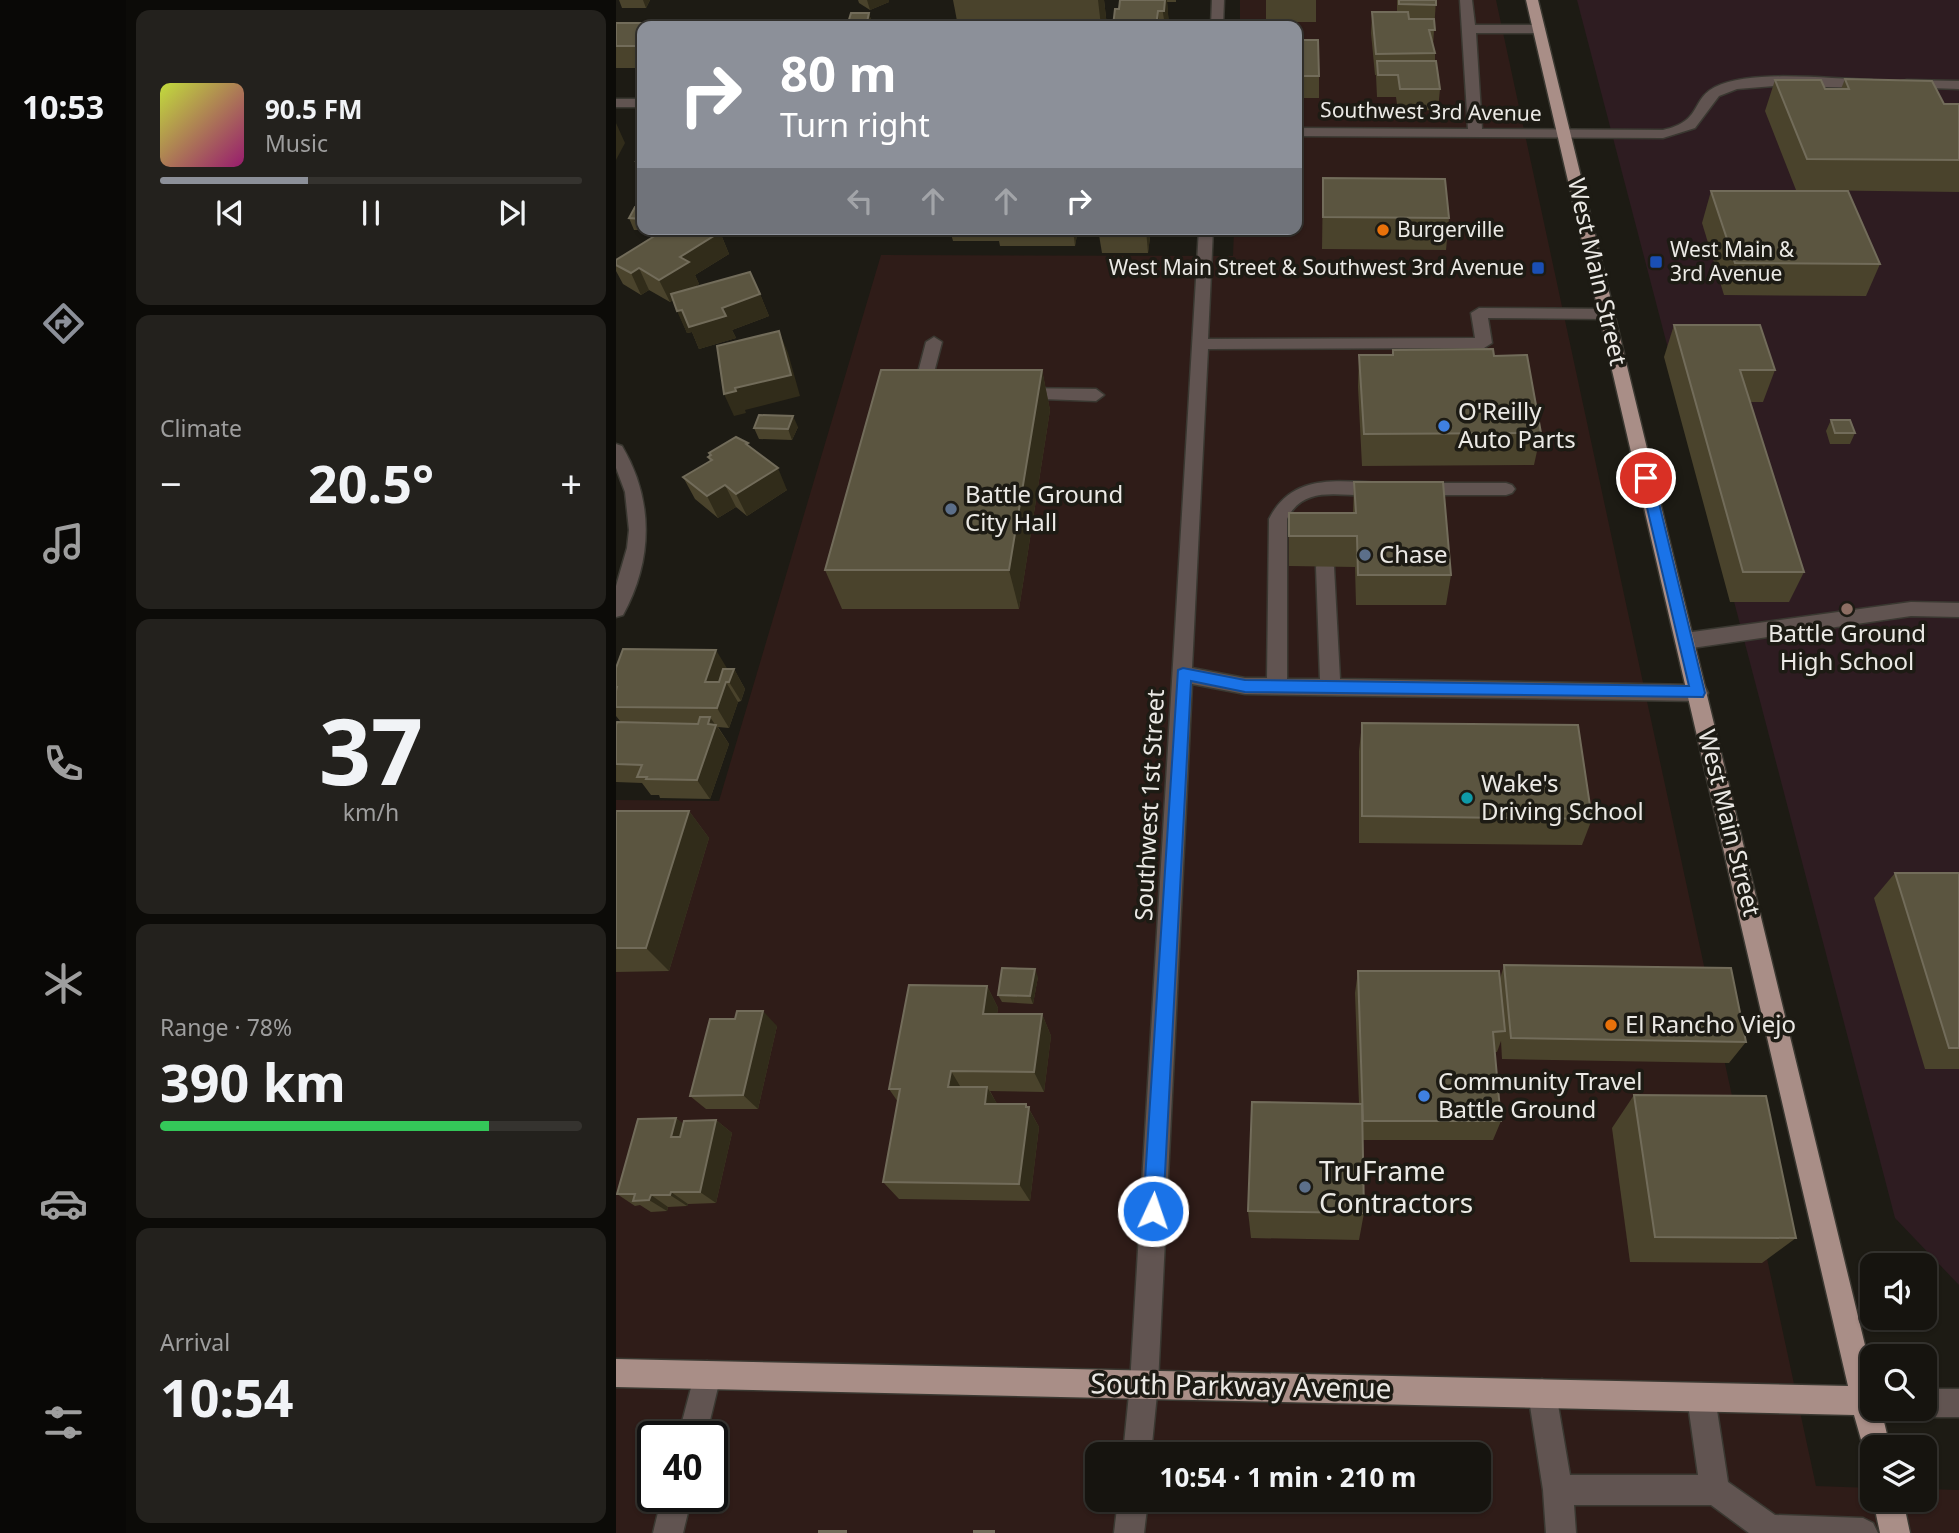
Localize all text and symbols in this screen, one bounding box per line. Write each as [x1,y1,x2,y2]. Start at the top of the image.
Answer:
text: 80 m [780,40,897,106]
icon: right [665,49,756,140]
text: 10:53 [22,85,104,128]
text: 90.5 FM [265,91,362,127]
street label: Southwest 3rd Avenue [1320,95,1542,127]
text: Turn right [780,103,930,146]
text: Music [265,127,328,159]
street label: West Main Street [1561,175,1636,369]
icon: left [841,182,879,220]
icon: ahead [914,182,952,220]
icon: ahead [987,182,1025,220]
icon: right [1060,182,1098,220]
icon: previous [211,194,249,232]
icon: pause [352,194,390,232]
icon: next [493,194,531,232]
place label: Burgerville [1397,215,1504,243]
marker: Burgerville [1375,222,1391,238]
place label: West Main & 3rd Avenue [1670,235,1795,287]
place label: West Main Street & Southwest 3rd Avenue [1109,253,1524,281]
marker: West Main & 3rd Avenue [1648,254,1664,270]
marker: West Main Street & Southwest 3rd Avenue [1530,260,1546,276]
icon: directions [39,299,88,348]
place label: O'Reilly Auto Parts [1458,394,1576,455]
text: Climate [160,412,242,444]
marker: O'Reilly Auto Parts [1436,418,1452,434]
text: 20.5° [308,447,434,518]
pin [1616,448,1676,508]
text: − [160,457,182,509]
text: + [560,457,582,509]
icon: arrive [1627,459,1665,497]
place label: Battle Ground City Hall [965,477,1123,538]
marker: Battle Ground City Hall [943,501,959,517]
icon: music [39,519,88,568]
place label: Chase [1379,537,1448,570]
marker: Chase [1357,547,1373,563]
marker: Battle Ground High School [1839,601,1855,617]
place label: Battle Ground High School [1768,616,1926,677]
text: 37 [319,688,423,812]
street label: Southwest 1st Street [1126,688,1171,922]
street label: West Main Street [1691,726,1770,920]
icon: phone [39,739,88,788]
place label: Wake's Driving School [1481,766,1644,827]
marker: Wake's Driving School [1459,790,1475,806]
text: km/h [343,796,399,828]
icon: climate [39,959,88,1008]
place label: El Rancho Viejo [1625,1007,1796,1040]
text: Range · 78% [160,1011,292,1043]
marker: El Rancho Viejo [1603,1017,1619,1033]
text: 390 km [160,1046,346,1117]
place label: Community Travel Battle Ground [1438,1064,1643,1125]
marker: Community Travel Battle Ground [1416,1088,1432,1104]
place label: TruFrame Contractors [1319,1151,1473,1221]
position arrow [1116,1174,1190,1248]
icon: car [39,1179,88,1228]
marker: TruFrame Contractors [1297,1179,1313,1195]
map controls [1860,1253,1937,1512]
button: sound [1860,1253,1937,1330]
text: Arrival [160,1326,230,1358]
button: search [1860,1344,1937,1421]
text: 10:54 [160,1361,294,1432]
street label: South Parkway Avenue [1090,1363,1392,1407]
icon: filters [39,1398,88,1447]
speed limit sign: 40 [637,1421,728,1512]
button: layers [1860,1435,1937,1512]
text: 10:54 · 1 min · 210 m [1160,1459,1416,1495]

